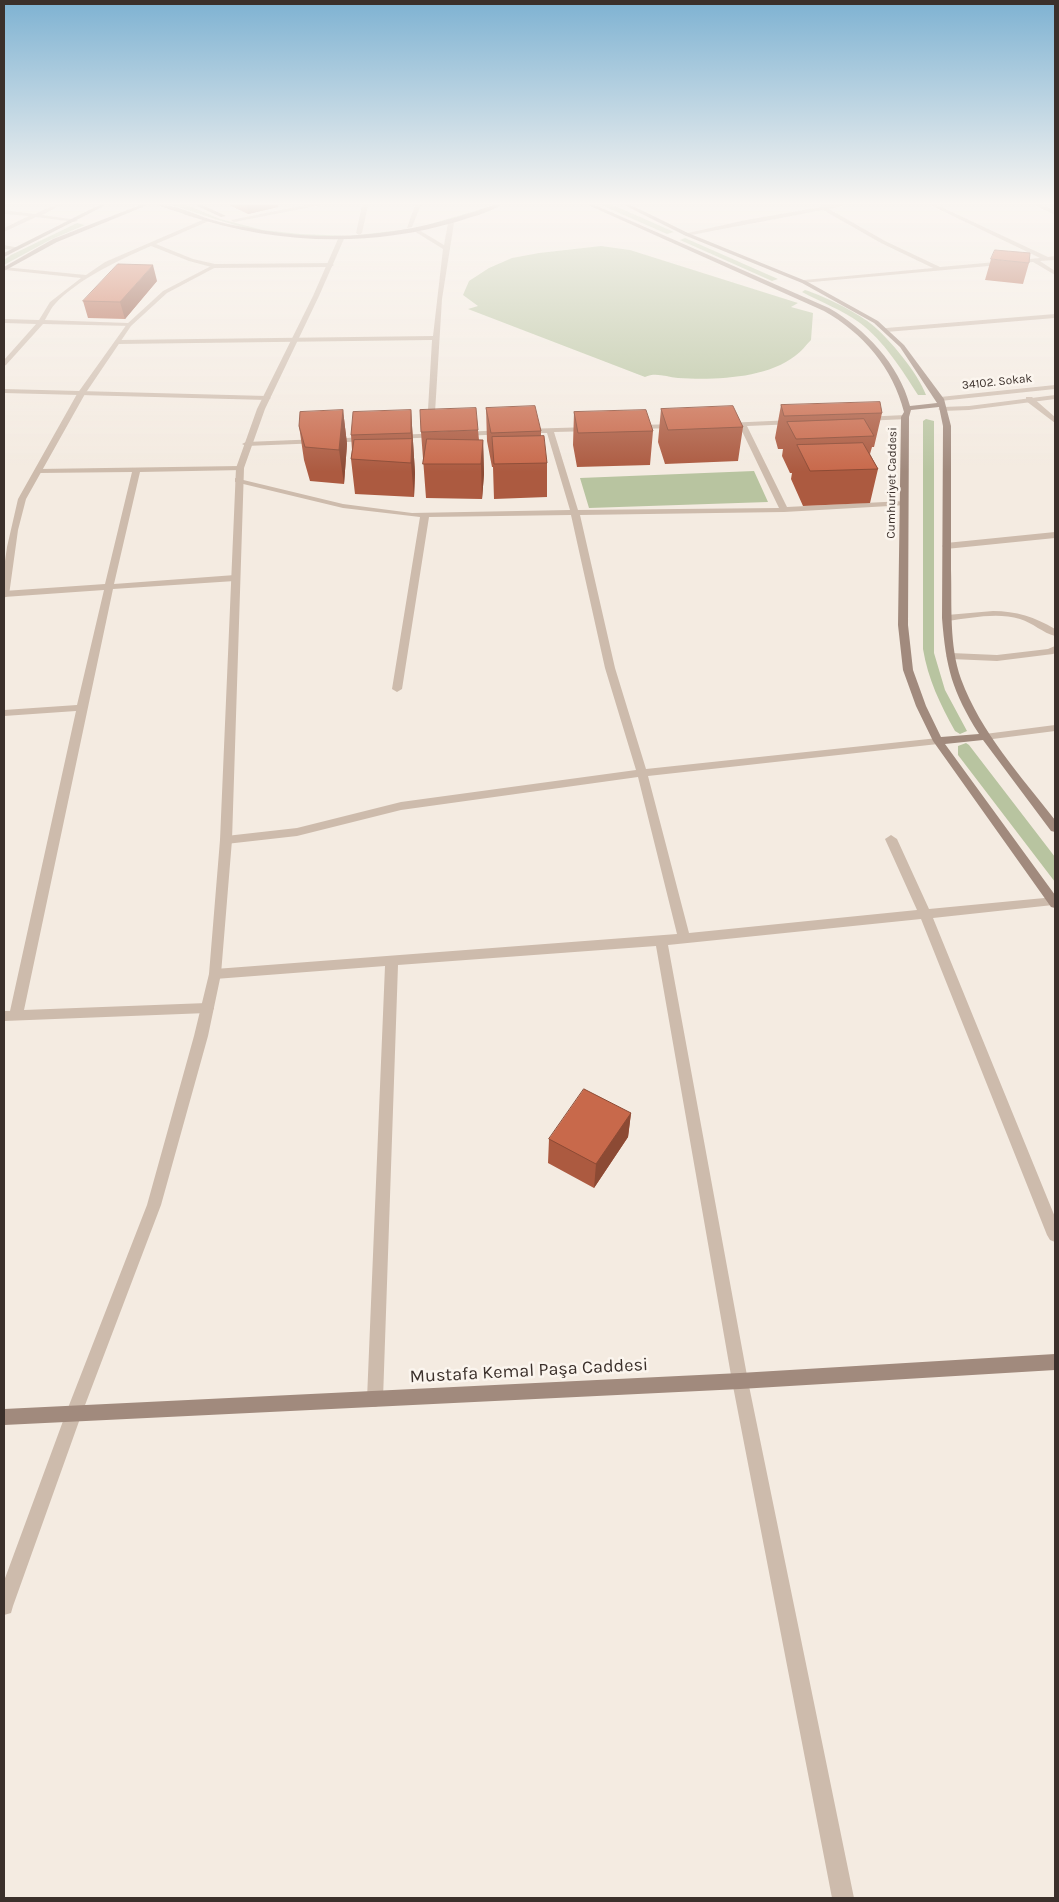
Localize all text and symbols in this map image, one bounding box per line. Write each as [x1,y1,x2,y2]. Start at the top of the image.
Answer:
street label: 34102. Sokak [961,371,1033,393]
street label: Cumhuriyet Caddesi [884,427,900,539]
street label: Mustafa Kemal Paşa Caddesi [409,1354,649,1388]

